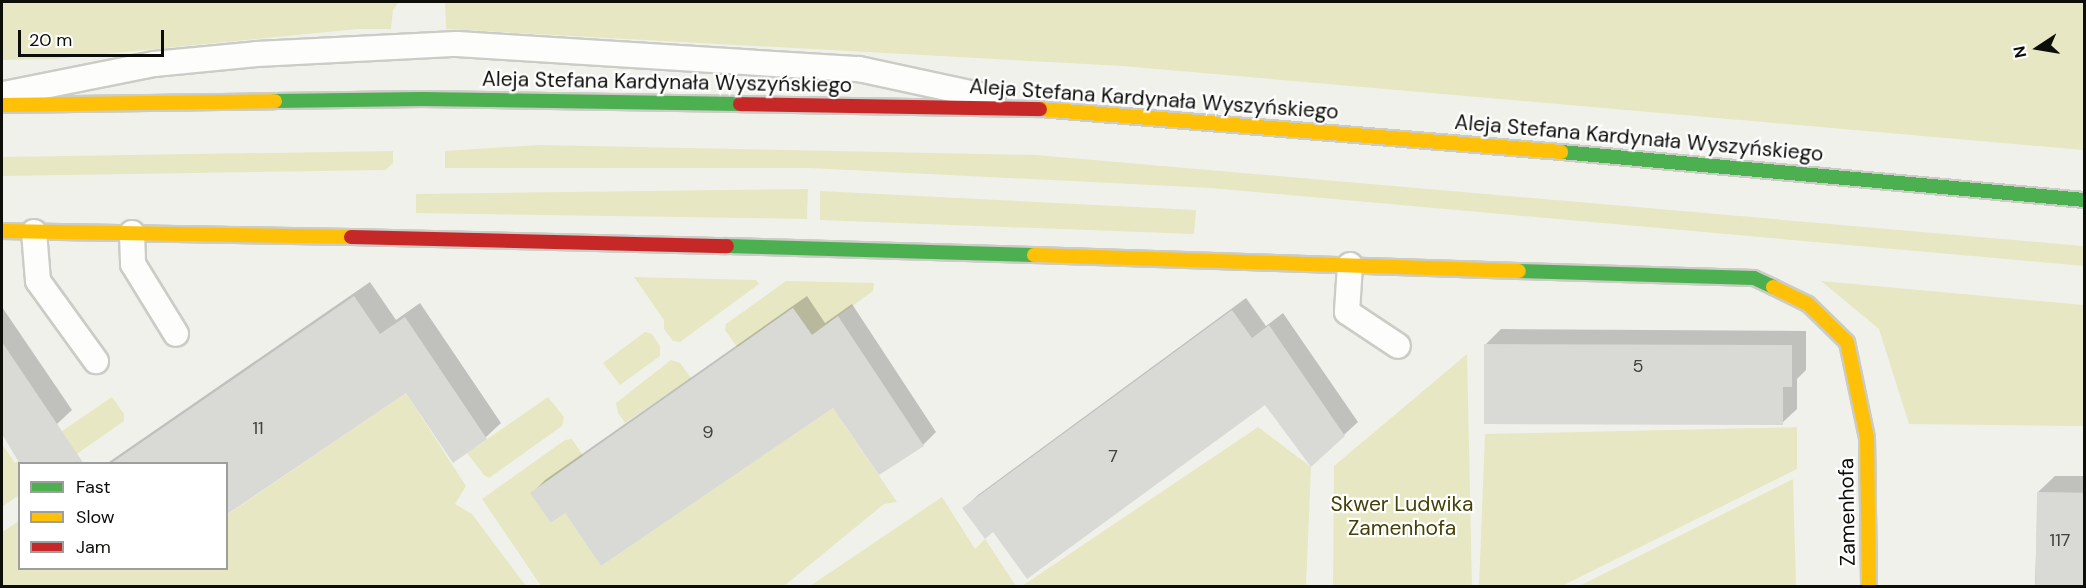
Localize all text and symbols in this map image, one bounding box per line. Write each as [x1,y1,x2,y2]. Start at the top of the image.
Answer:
scale bar [21,18,166,56]
north arrow [2008,18,2068,78]
text: 20 m [29,28,72,52]
text: N [2008,44,2031,60]
street label: Aleja Stefana Kardynała Wyszyńskiego [482,66,852,98]
street label: Aleja Stefana Kardynała Wyszyńskiego [968,74,1340,124]
street label: Aleja Stefana Kardynała Wyszyńskiego [1454,109,1824,167]
house number: 5 [1633,355,1643,377]
house number: 11 [252,417,264,439]
house number: 9 [702,421,714,443]
house number: 7 [1108,445,1118,467]
street label: Zamenhofa [1833,458,1861,566]
legend [18,462,228,570]
text: Fast [76,475,111,499]
park label: Skwer Ludwika Zamenhofa [1331,491,1473,541]
text: Slow [76,505,115,529]
house number: 117 [2050,529,2070,551]
text: Jam [76,535,111,559]

